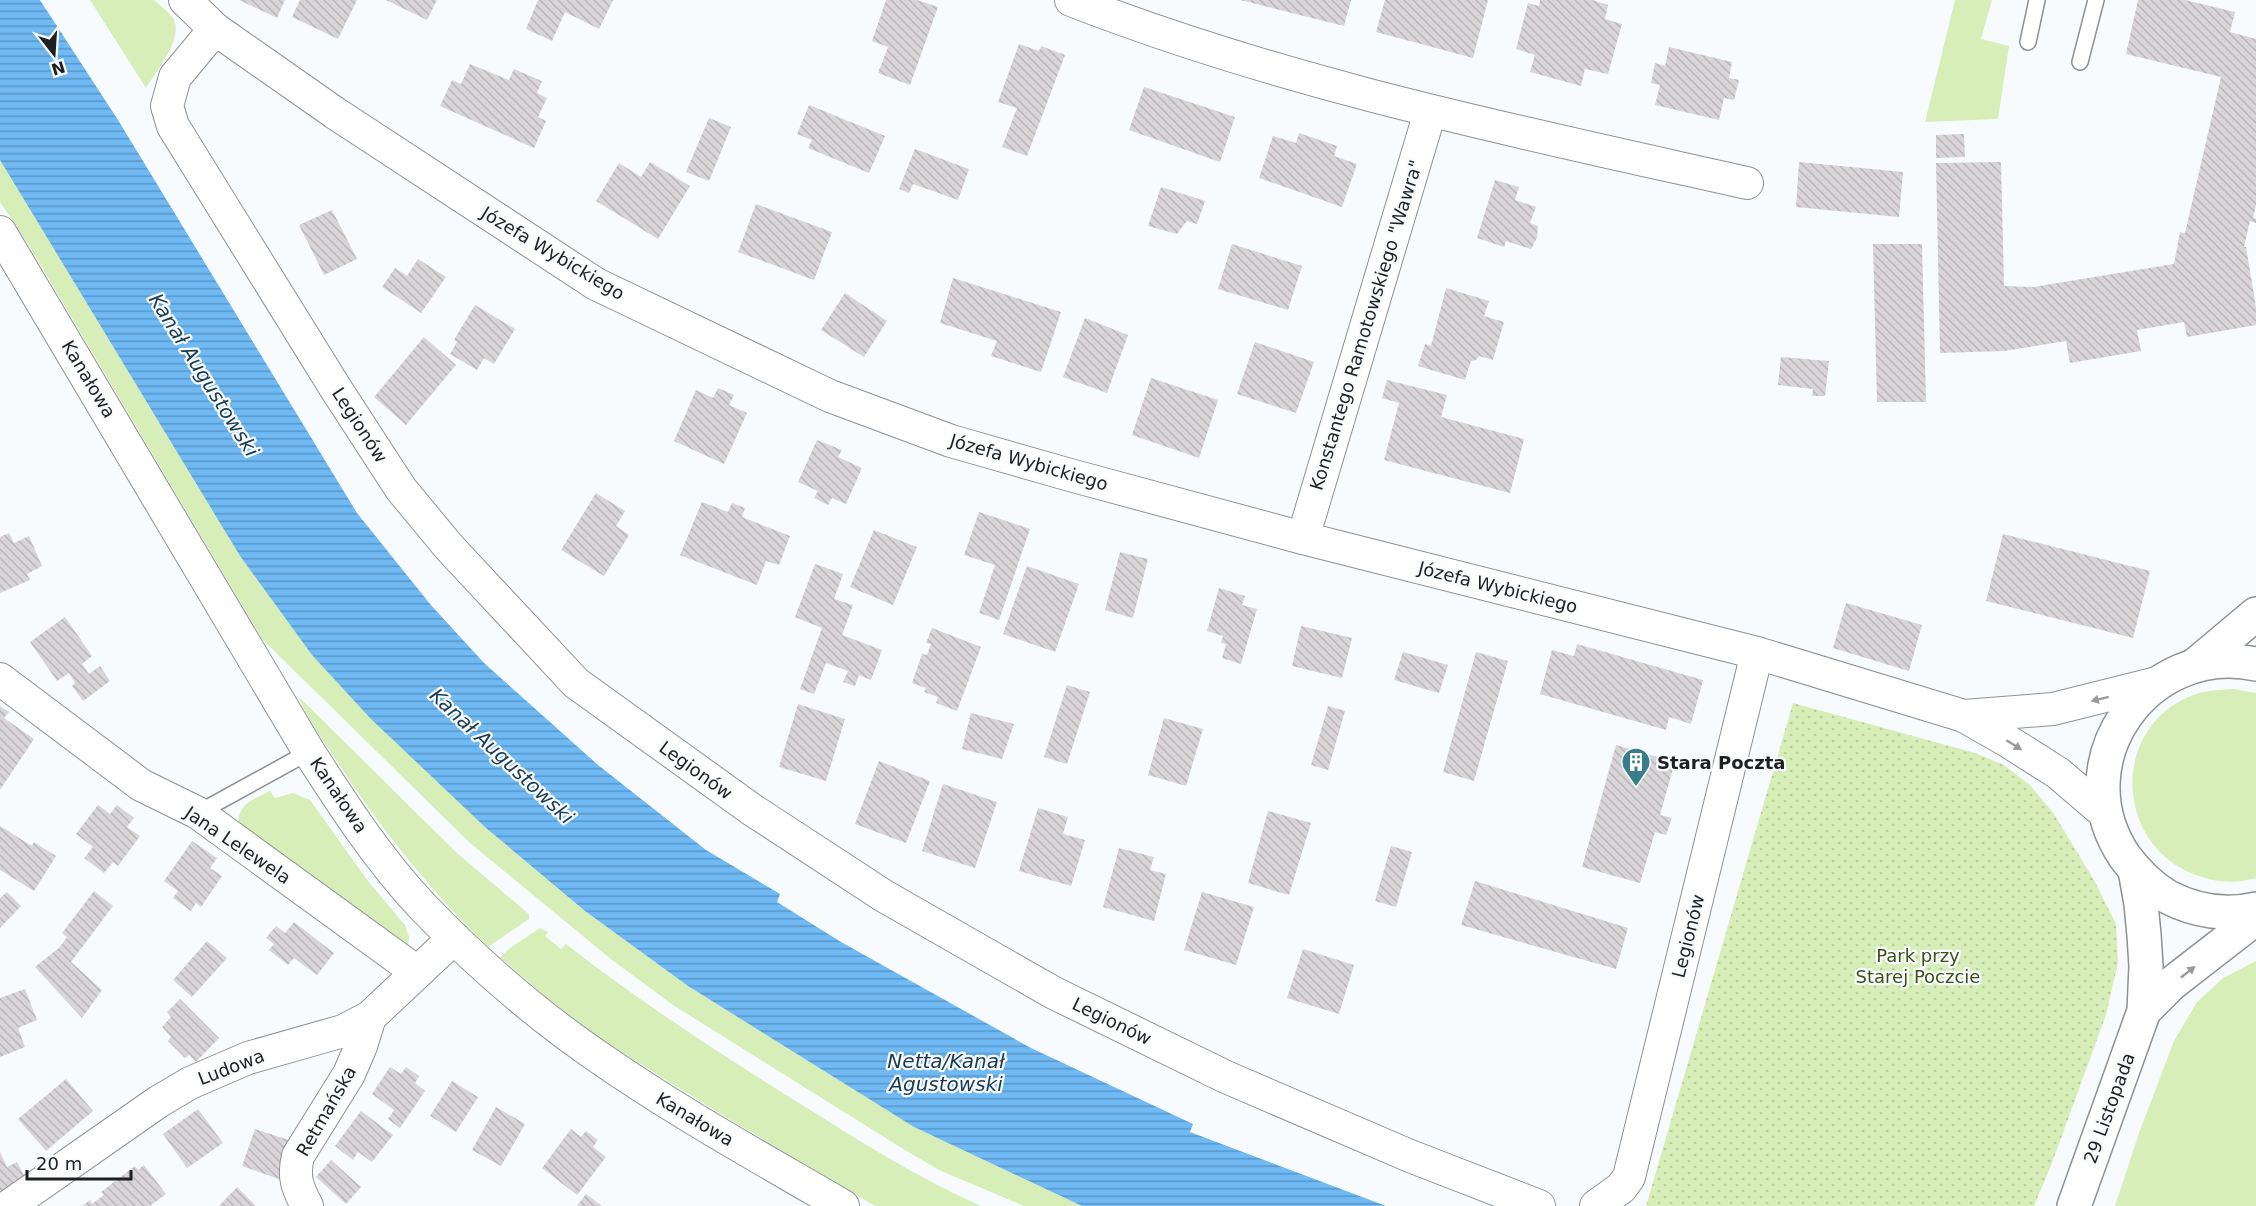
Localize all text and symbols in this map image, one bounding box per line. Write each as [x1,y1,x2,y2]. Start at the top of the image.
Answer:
north arrow [24,24,84,84]
text: N [49,57,67,79]
street label: Konstantego Ramotowskiego "Wawra" [1306,157,1426,493]
street label: Józefa Wybickiego [477,201,628,304]
water label: Kanał Augustowski [144,289,264,461]
street label: Kanałowa [58,336,120,422]
street label: Legionów [328,383,392,467]
street label: Józefa Wybickiego [947,429,1110,495]
street label: Józefa Wybickiego [1415,557,1580,617]
water label: Kanał Augustowski [425,683,579,829]
one-way arrow [2091,694,2110,704]
street label: Legionów [655,736,737,804]
one-way arrow [2006,740,2023,751]
building icon: Stara Poczta [1620,746,1652,788]
place label: Stara Poczta [1657,752,1785,773]
street label: Kanałowa [306,753,372,837]
street label: Jana Lelewela [180,801,295,888]
street label: Legionów [1667,892,1709,980]
park label: Park przy Starej Poczcie [1856,945,1980,987]
one-way arrow [2180,966,2195,978]
street label: Legionów [1069,993,1155,1049]
street label: Ludowa [195,1045,267,1089]
water label: Netta/Kanał Agustowski [887,1049,1006,1096]
street label: 29 Listopada [2079,1050,2139,1166]
street label: Retmańska [292,1062,360,1160]
street label: Kanałowa [652,1088,738,1150]
scale bar [27,1143,130,1181]
text: 20 m [36,1153,82,1174]

